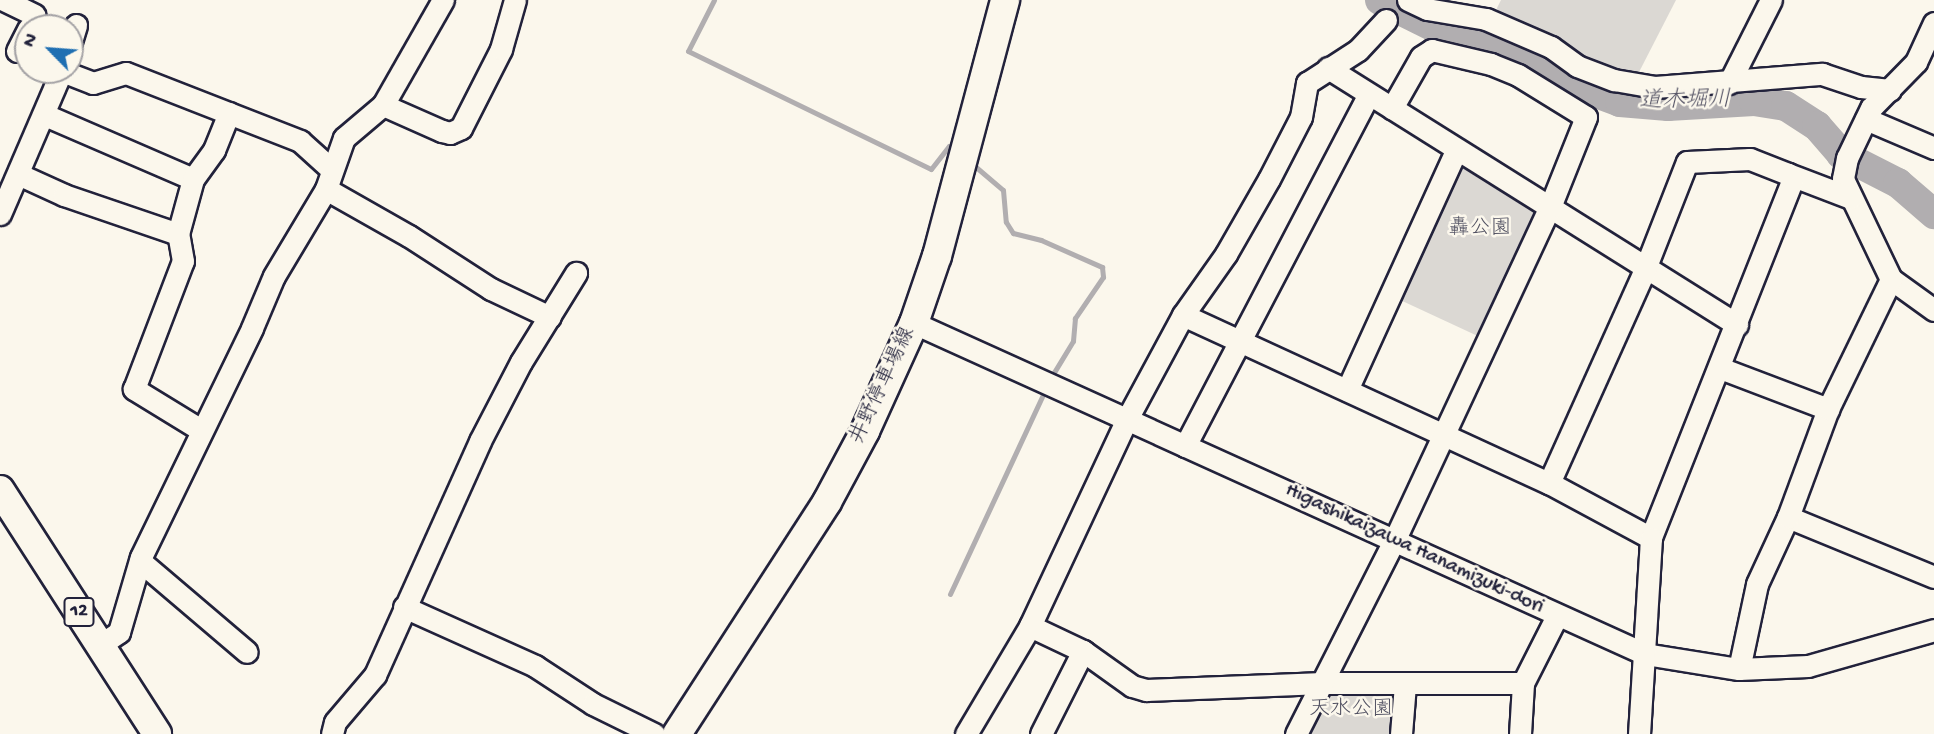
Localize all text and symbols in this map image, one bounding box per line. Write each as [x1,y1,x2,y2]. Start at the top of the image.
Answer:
north arrow [14,14,84,84]
text: N [18,30,44,51]
water label: 道木堀川 [1639,87,1731,117]
park label: 轟公園 [1449,217,1511,243]
street label: 井野停車場線 [846,324,922,448]
street label: Higashikaizawa Hanamizuki-dori [1281,479,1547,621]
road number: 12 [63,596,95,628]
park label: 天水公園 [1309,698,1393,724]

